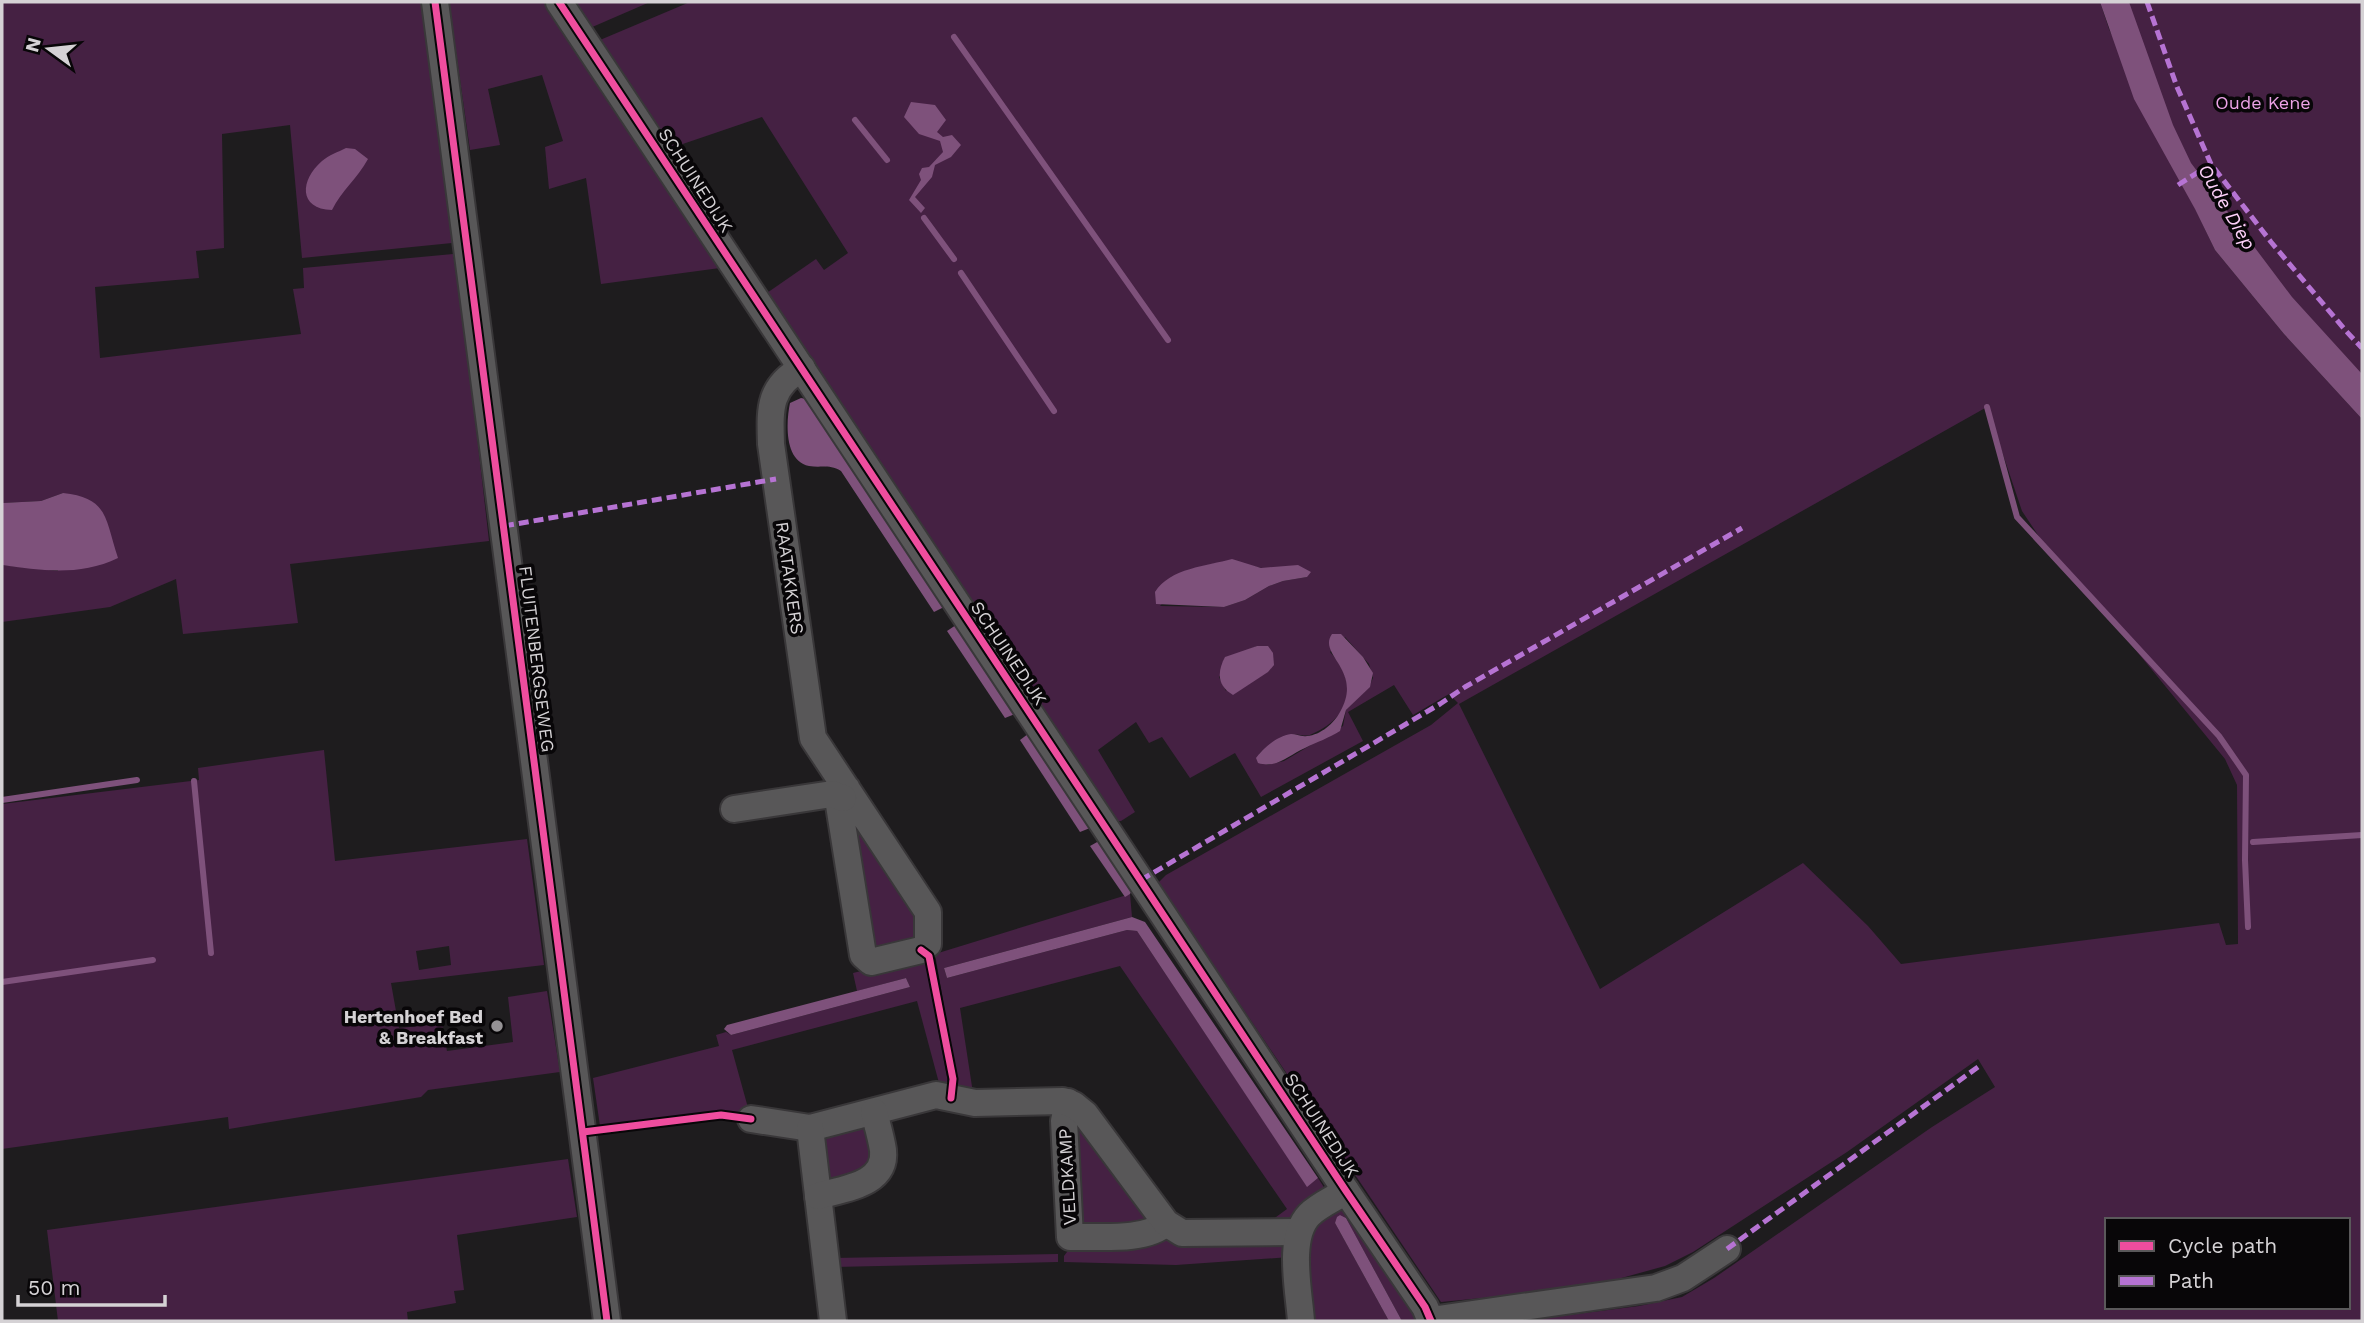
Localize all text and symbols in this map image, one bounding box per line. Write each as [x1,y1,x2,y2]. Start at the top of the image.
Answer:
north arrow [14,14,84,84]
text: N [20,35,46,55]
park label: Oude Kene [2215,92,2311,113]
street label: SCHUINEDIJK [654,124,738,236]
water label: Oude Diep [2193,160,2261,254]
street label: RAATAKKERS [772,520,808,636]
street label: FLUITENBERGSEWEG [515,565,559,753]
street label: SCHUINEDIJK [967,597,1051,709]
place label: Hertenhoef Bed & Breakfast [344,1006,483,1048]
marker: Hertenhoef Bed & Breakfast [489,1018,505,1034]
street label: SCHUINEDIJK [1280,1069,1364,1181]
street label: VELDKAMP [1054,1128,1080,1226]
legend [2105,1218,2350,1309]
text: Cycle path [2168,1233,2277,1258]
scale bar [18,1264,164,1308]
text: Path [2168,1268,2214,1293]
text: 50 m [28,1275,80,1300]

